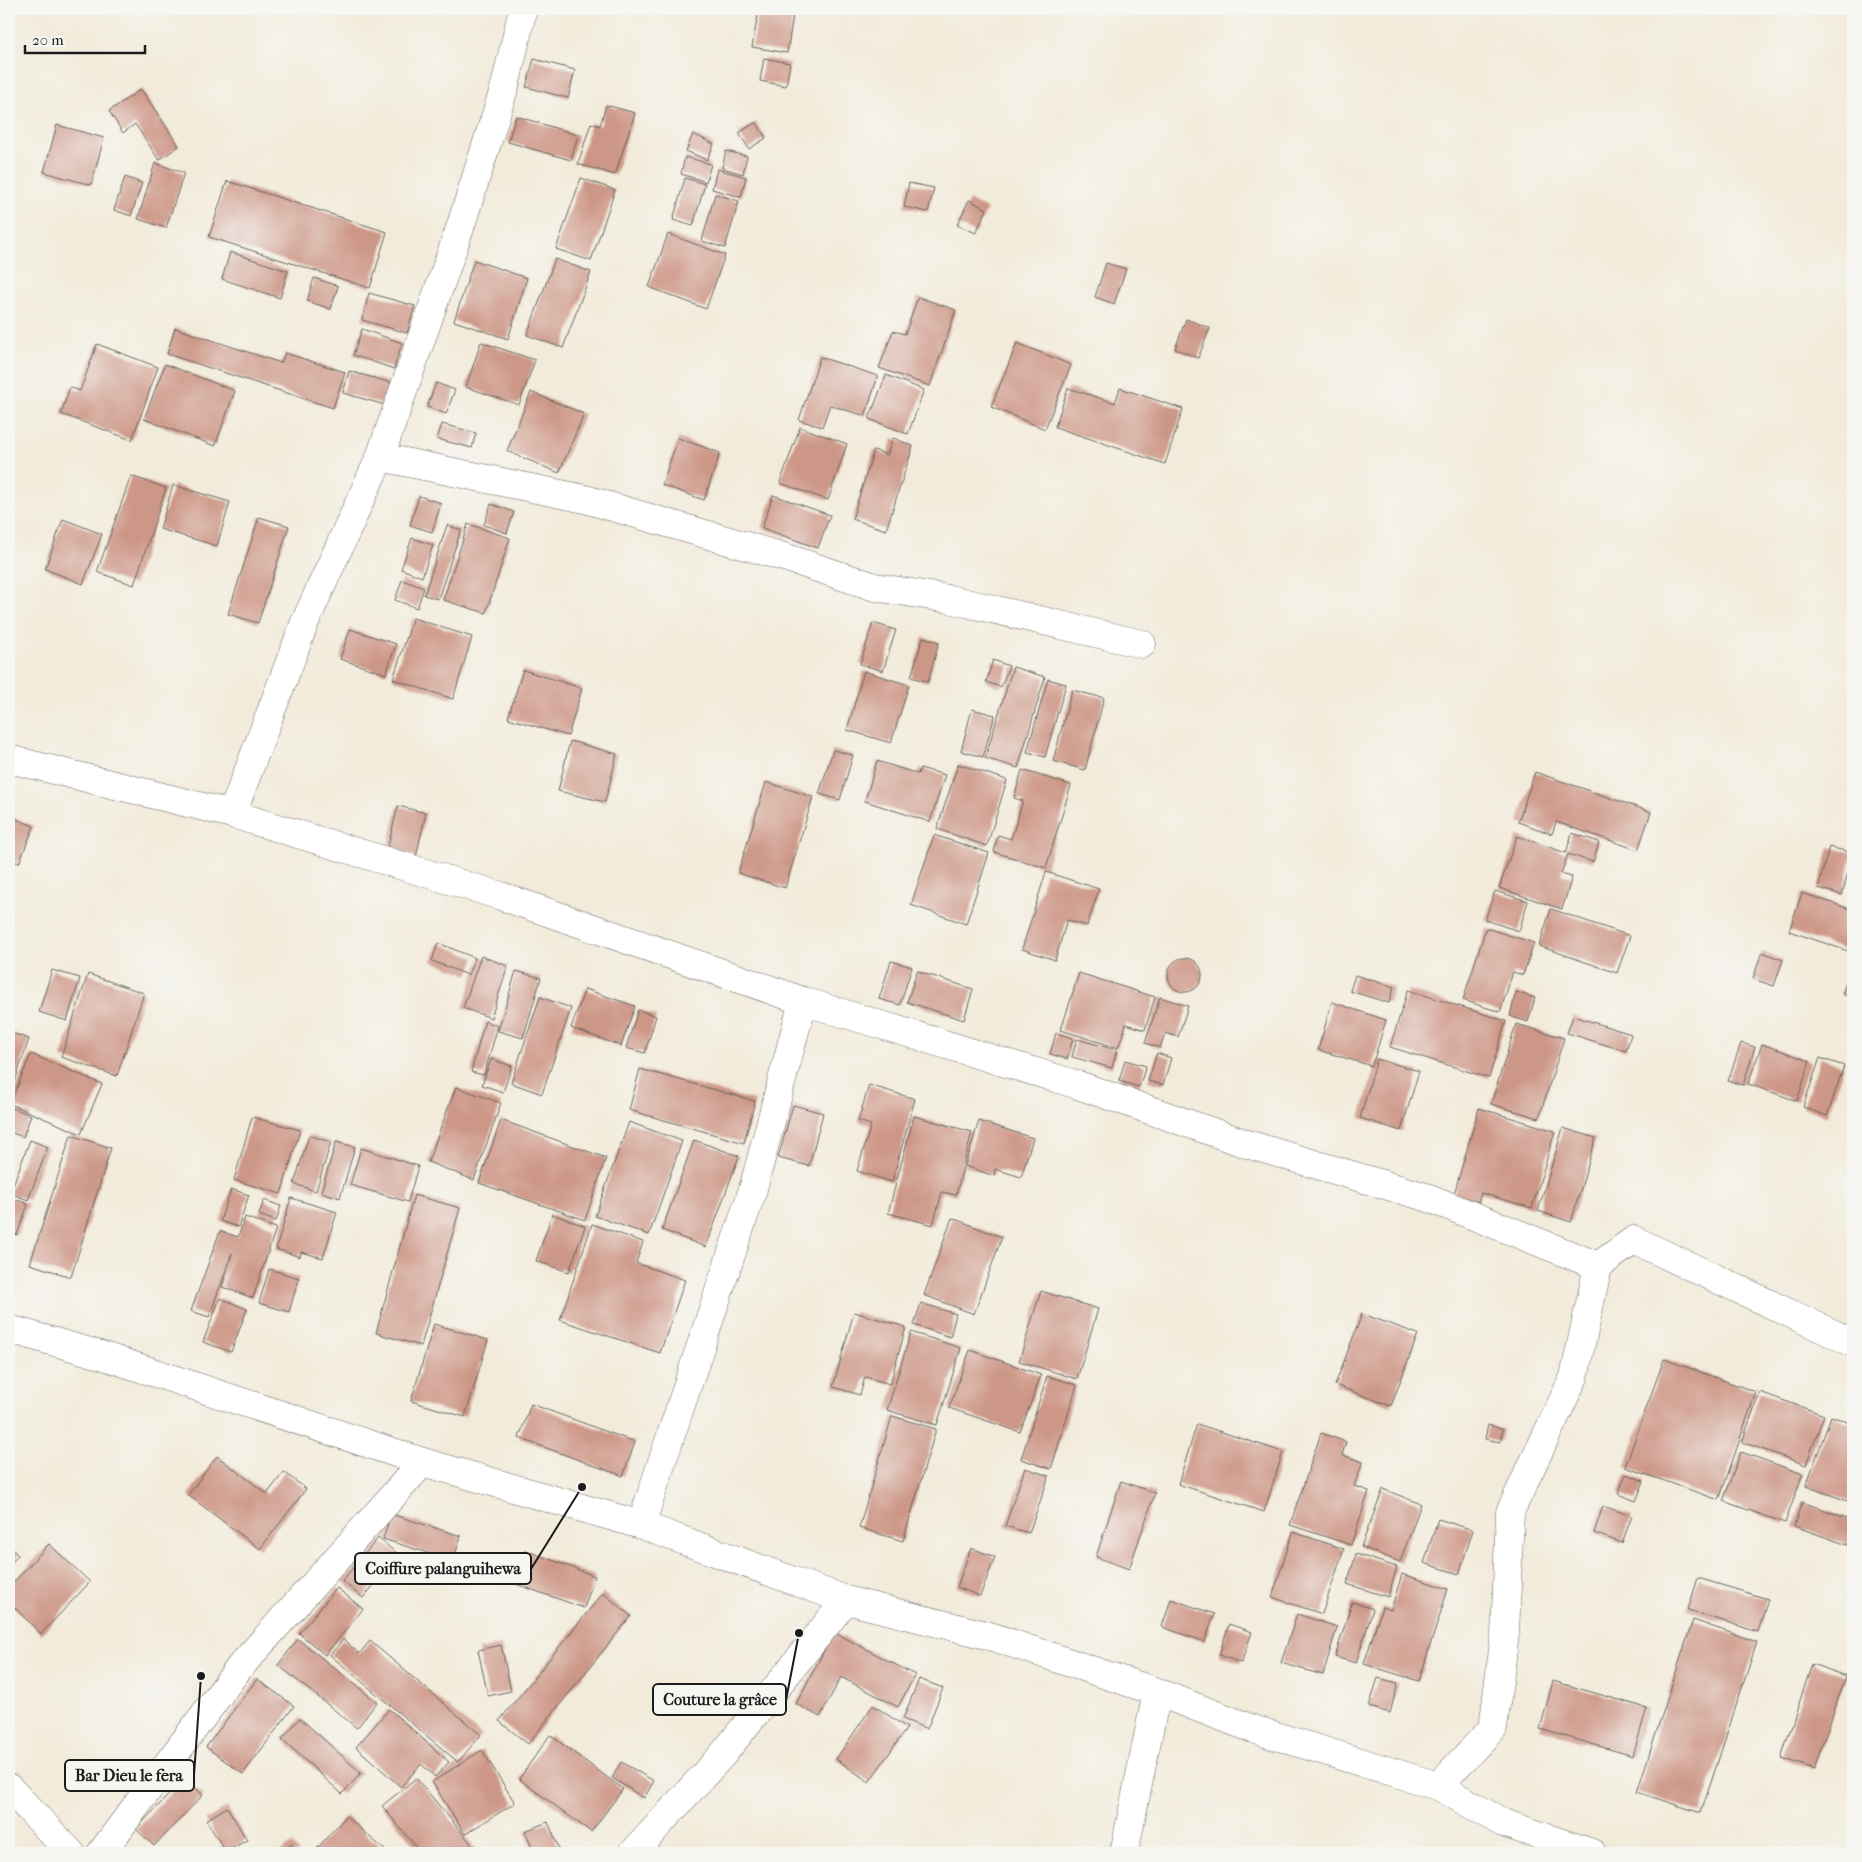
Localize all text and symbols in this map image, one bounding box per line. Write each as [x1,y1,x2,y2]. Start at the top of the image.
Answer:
scale bar [25,22,145,54]
text: 20 m [32,31,64,49]
callout: Coiffure palanguihewa [355,1553,531,1584]
text: Coiffure palanguihewa [365,1559,521,1579]
callout: Couture la grâce [653,1684,786,1715]
text: Couture la grâce [663,1690,777,1710]
callout: Bar Dieu le fera [65,1760,194,1791]
text: Bar Dieu le fera [75,1766,184,1785]

